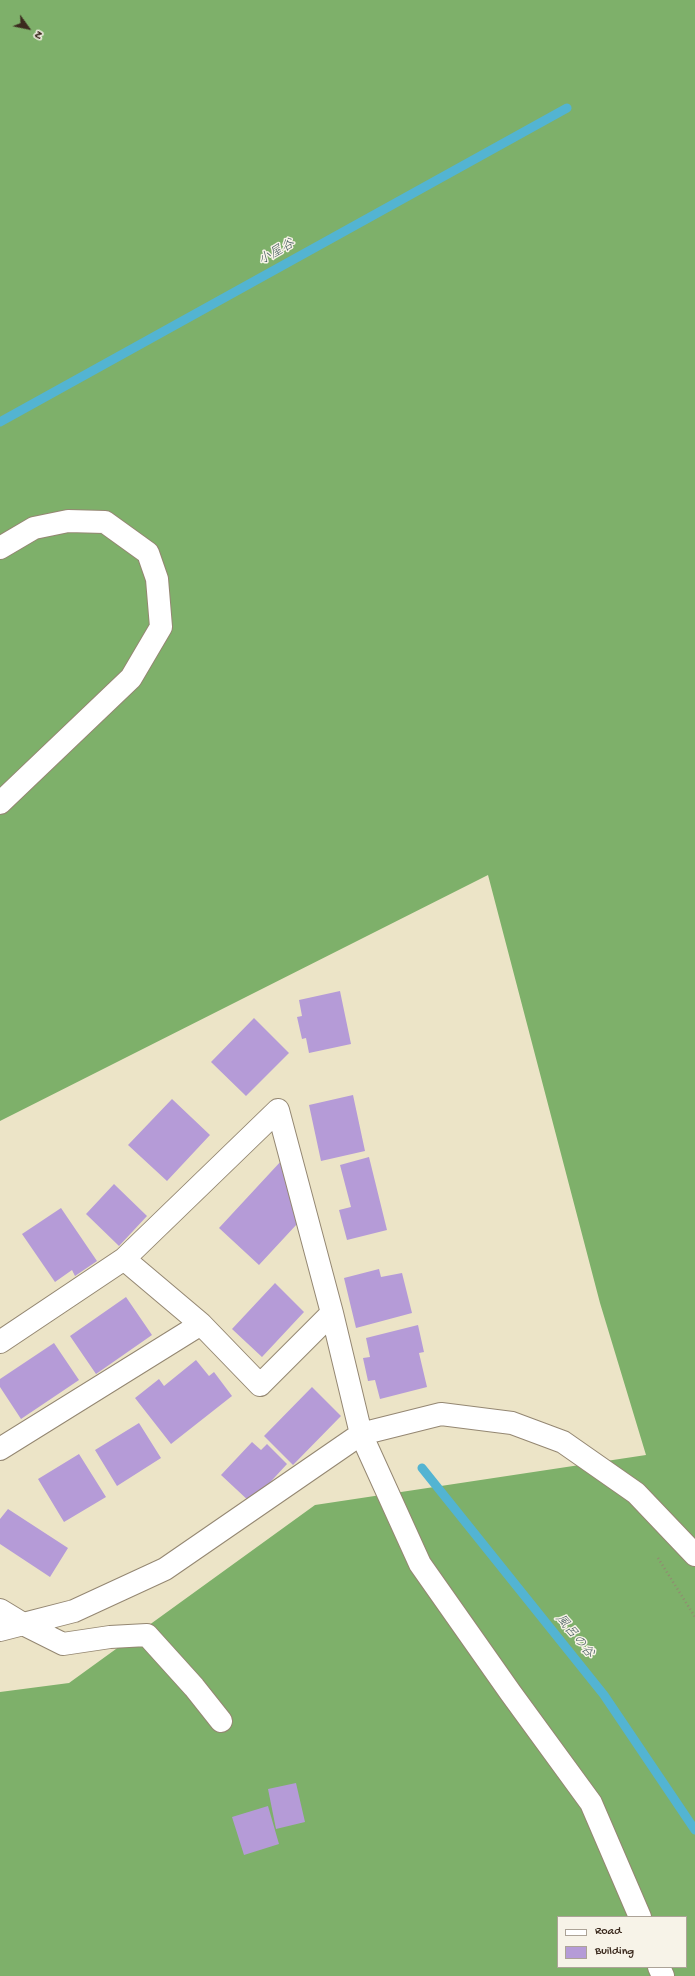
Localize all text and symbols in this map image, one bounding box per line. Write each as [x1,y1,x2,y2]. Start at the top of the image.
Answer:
north arrow [8,8,48,48]
text: N [31,28,45,41]
water label: 小屋谷 [256,237,298,269]
water label: 風呂の谷 [552,1612,596,1662]
legend [557,1916,687,1968]
text: Road [595,1925,621,1939]
text: Building [595,1945,634,1959]

